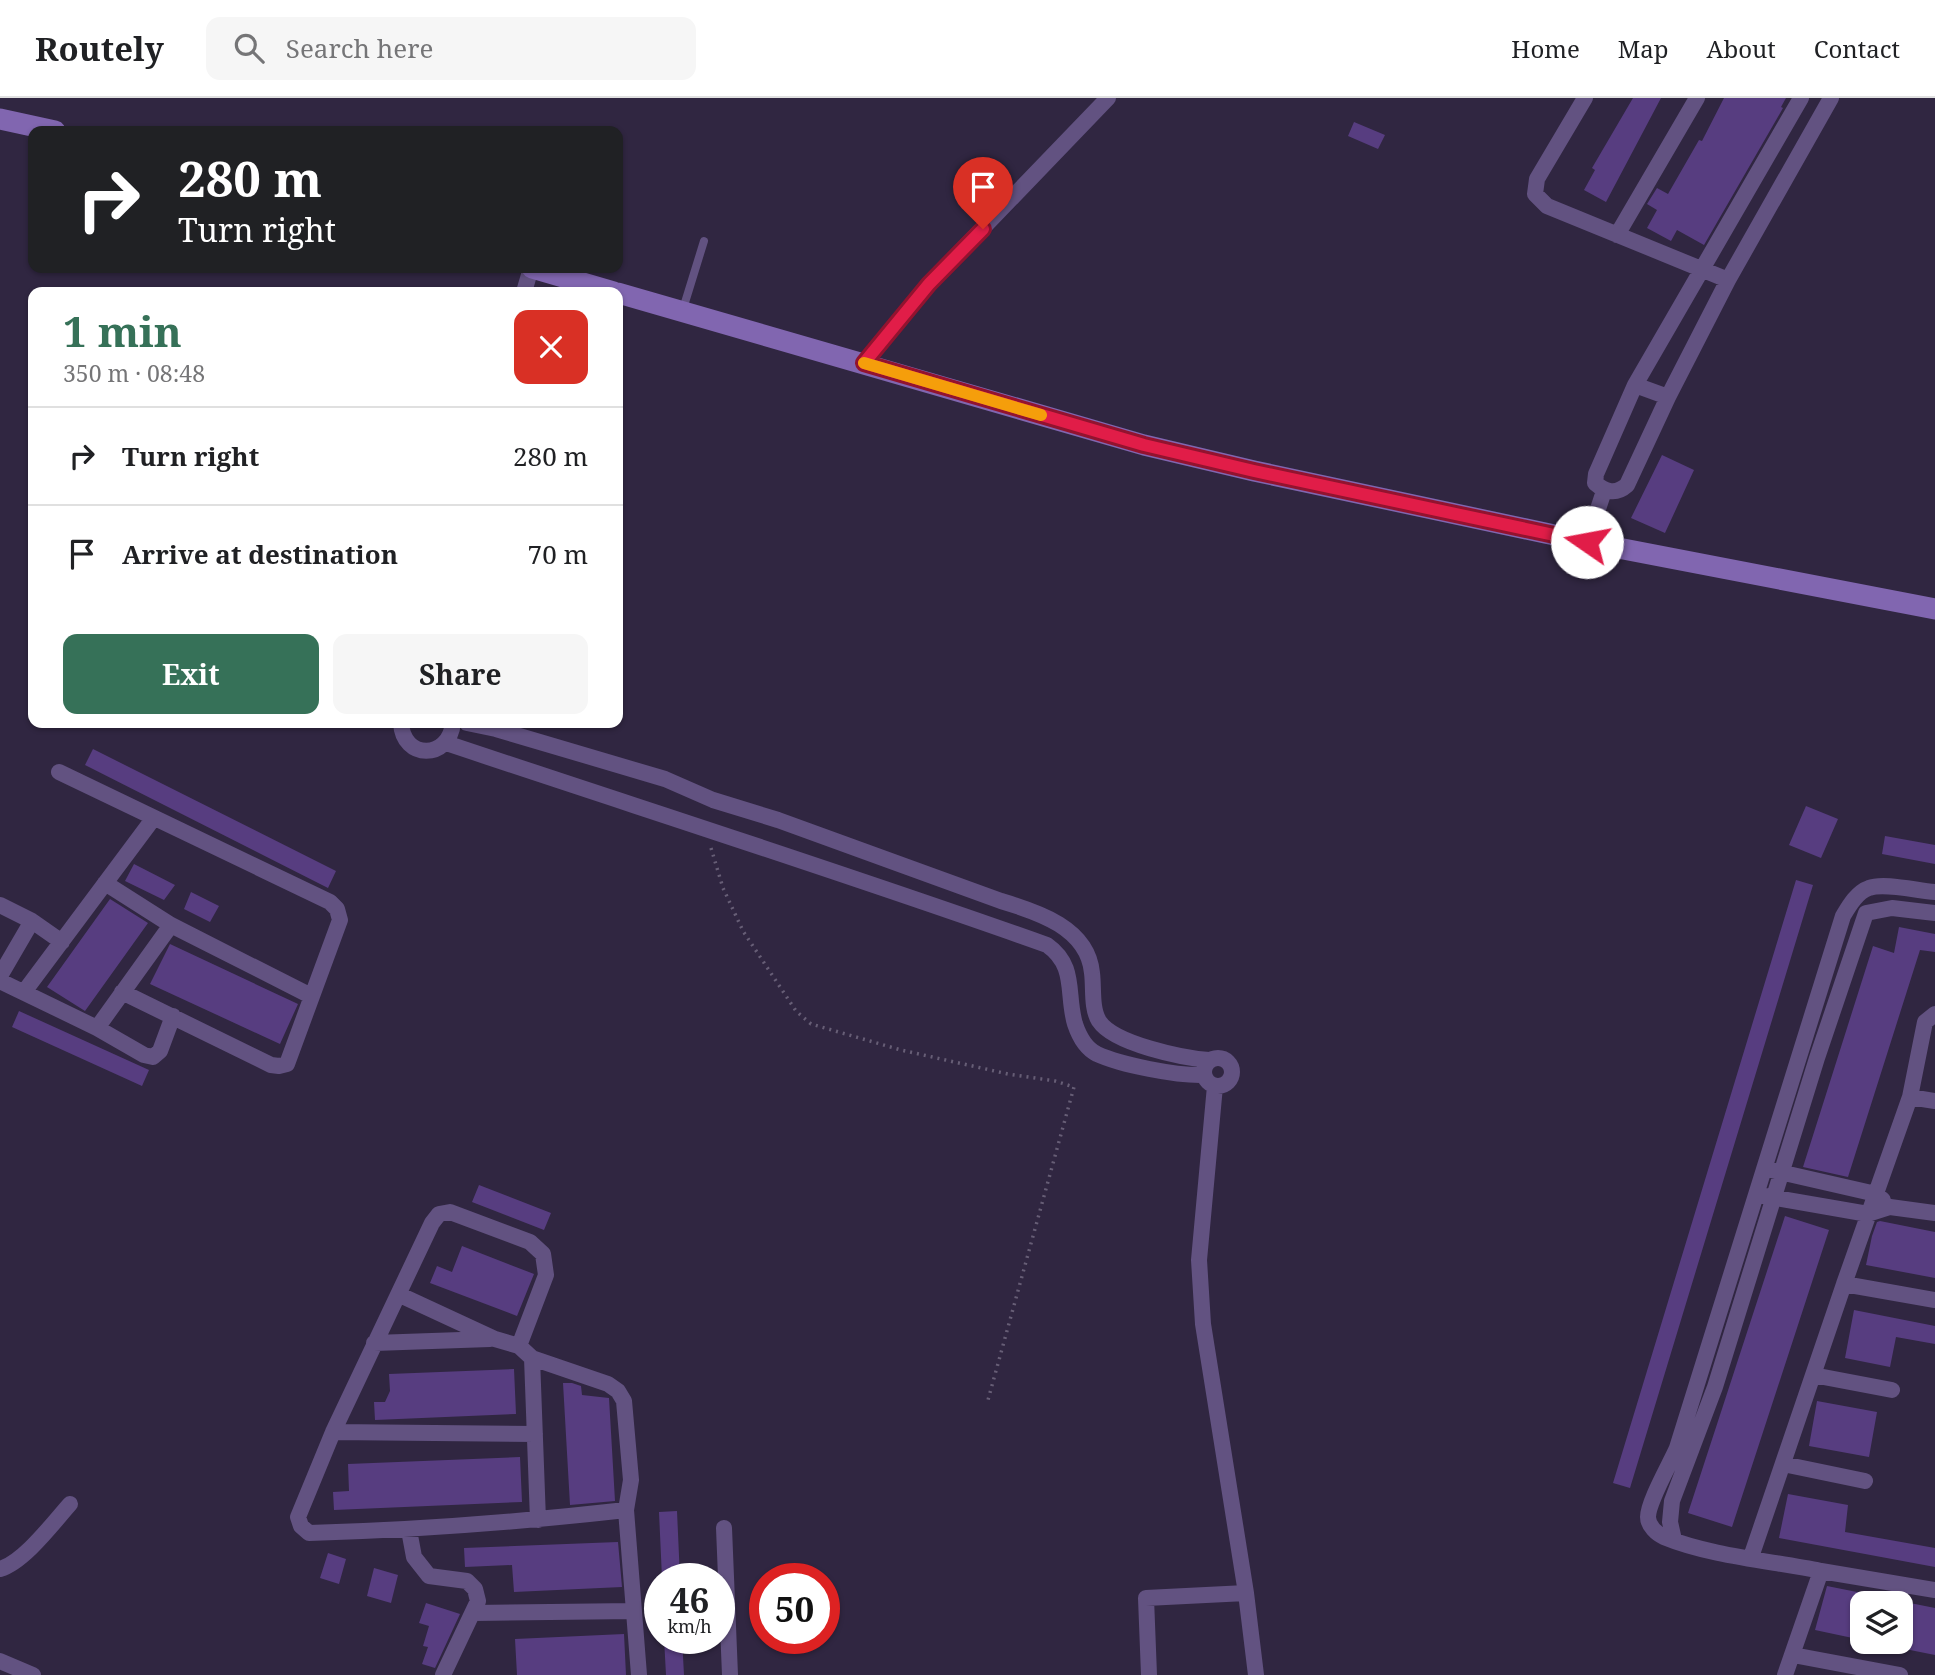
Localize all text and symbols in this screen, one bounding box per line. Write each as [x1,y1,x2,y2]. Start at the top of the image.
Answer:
search box [206,17,696,80]
text: Routely [35,26,164,71]
icon: search [230,29,268,67]
text: Search here [286,30,433,66]
text: Home [1511,32,1580,65]
text: Map [1618,32,1669,65]
text: About [1707,32,1776,65]
text: Contact [1814,32,1900,65]
text: 280 m [178,145,322,211]
icon: right [63,154,154,245]
pin [953,157,1013,229]
icon: arrive [964,168,1002,206]
text: Turn right [178,208,336,251]
text: 1 min [63,302,182,359]
button: close [514,310,588,384]
text: 350 m · 08:48 [63,357,205,389]
icon: right [63,437,101,475]
text: Turn right [122,438,259,474]
text: 280 m [513,438,588,474]
position arrow [1550,505,1624,579]
icon: arrive [63,535,101,573]
text: Arrive at destination [122,536,398,572]
text: 70 m [528,536,588,572]
button: Exit [63,634,319,714]
button: Share [333,634,588,714]
speed limit sign: 50 [749,1563,840,1654]
text: 46 [670,1576,709,1623]
map controls [1850,1591,1913,1654]
button: layers [1850,1591,1913,1654]
text: km/h [667,1614,712,1638]

